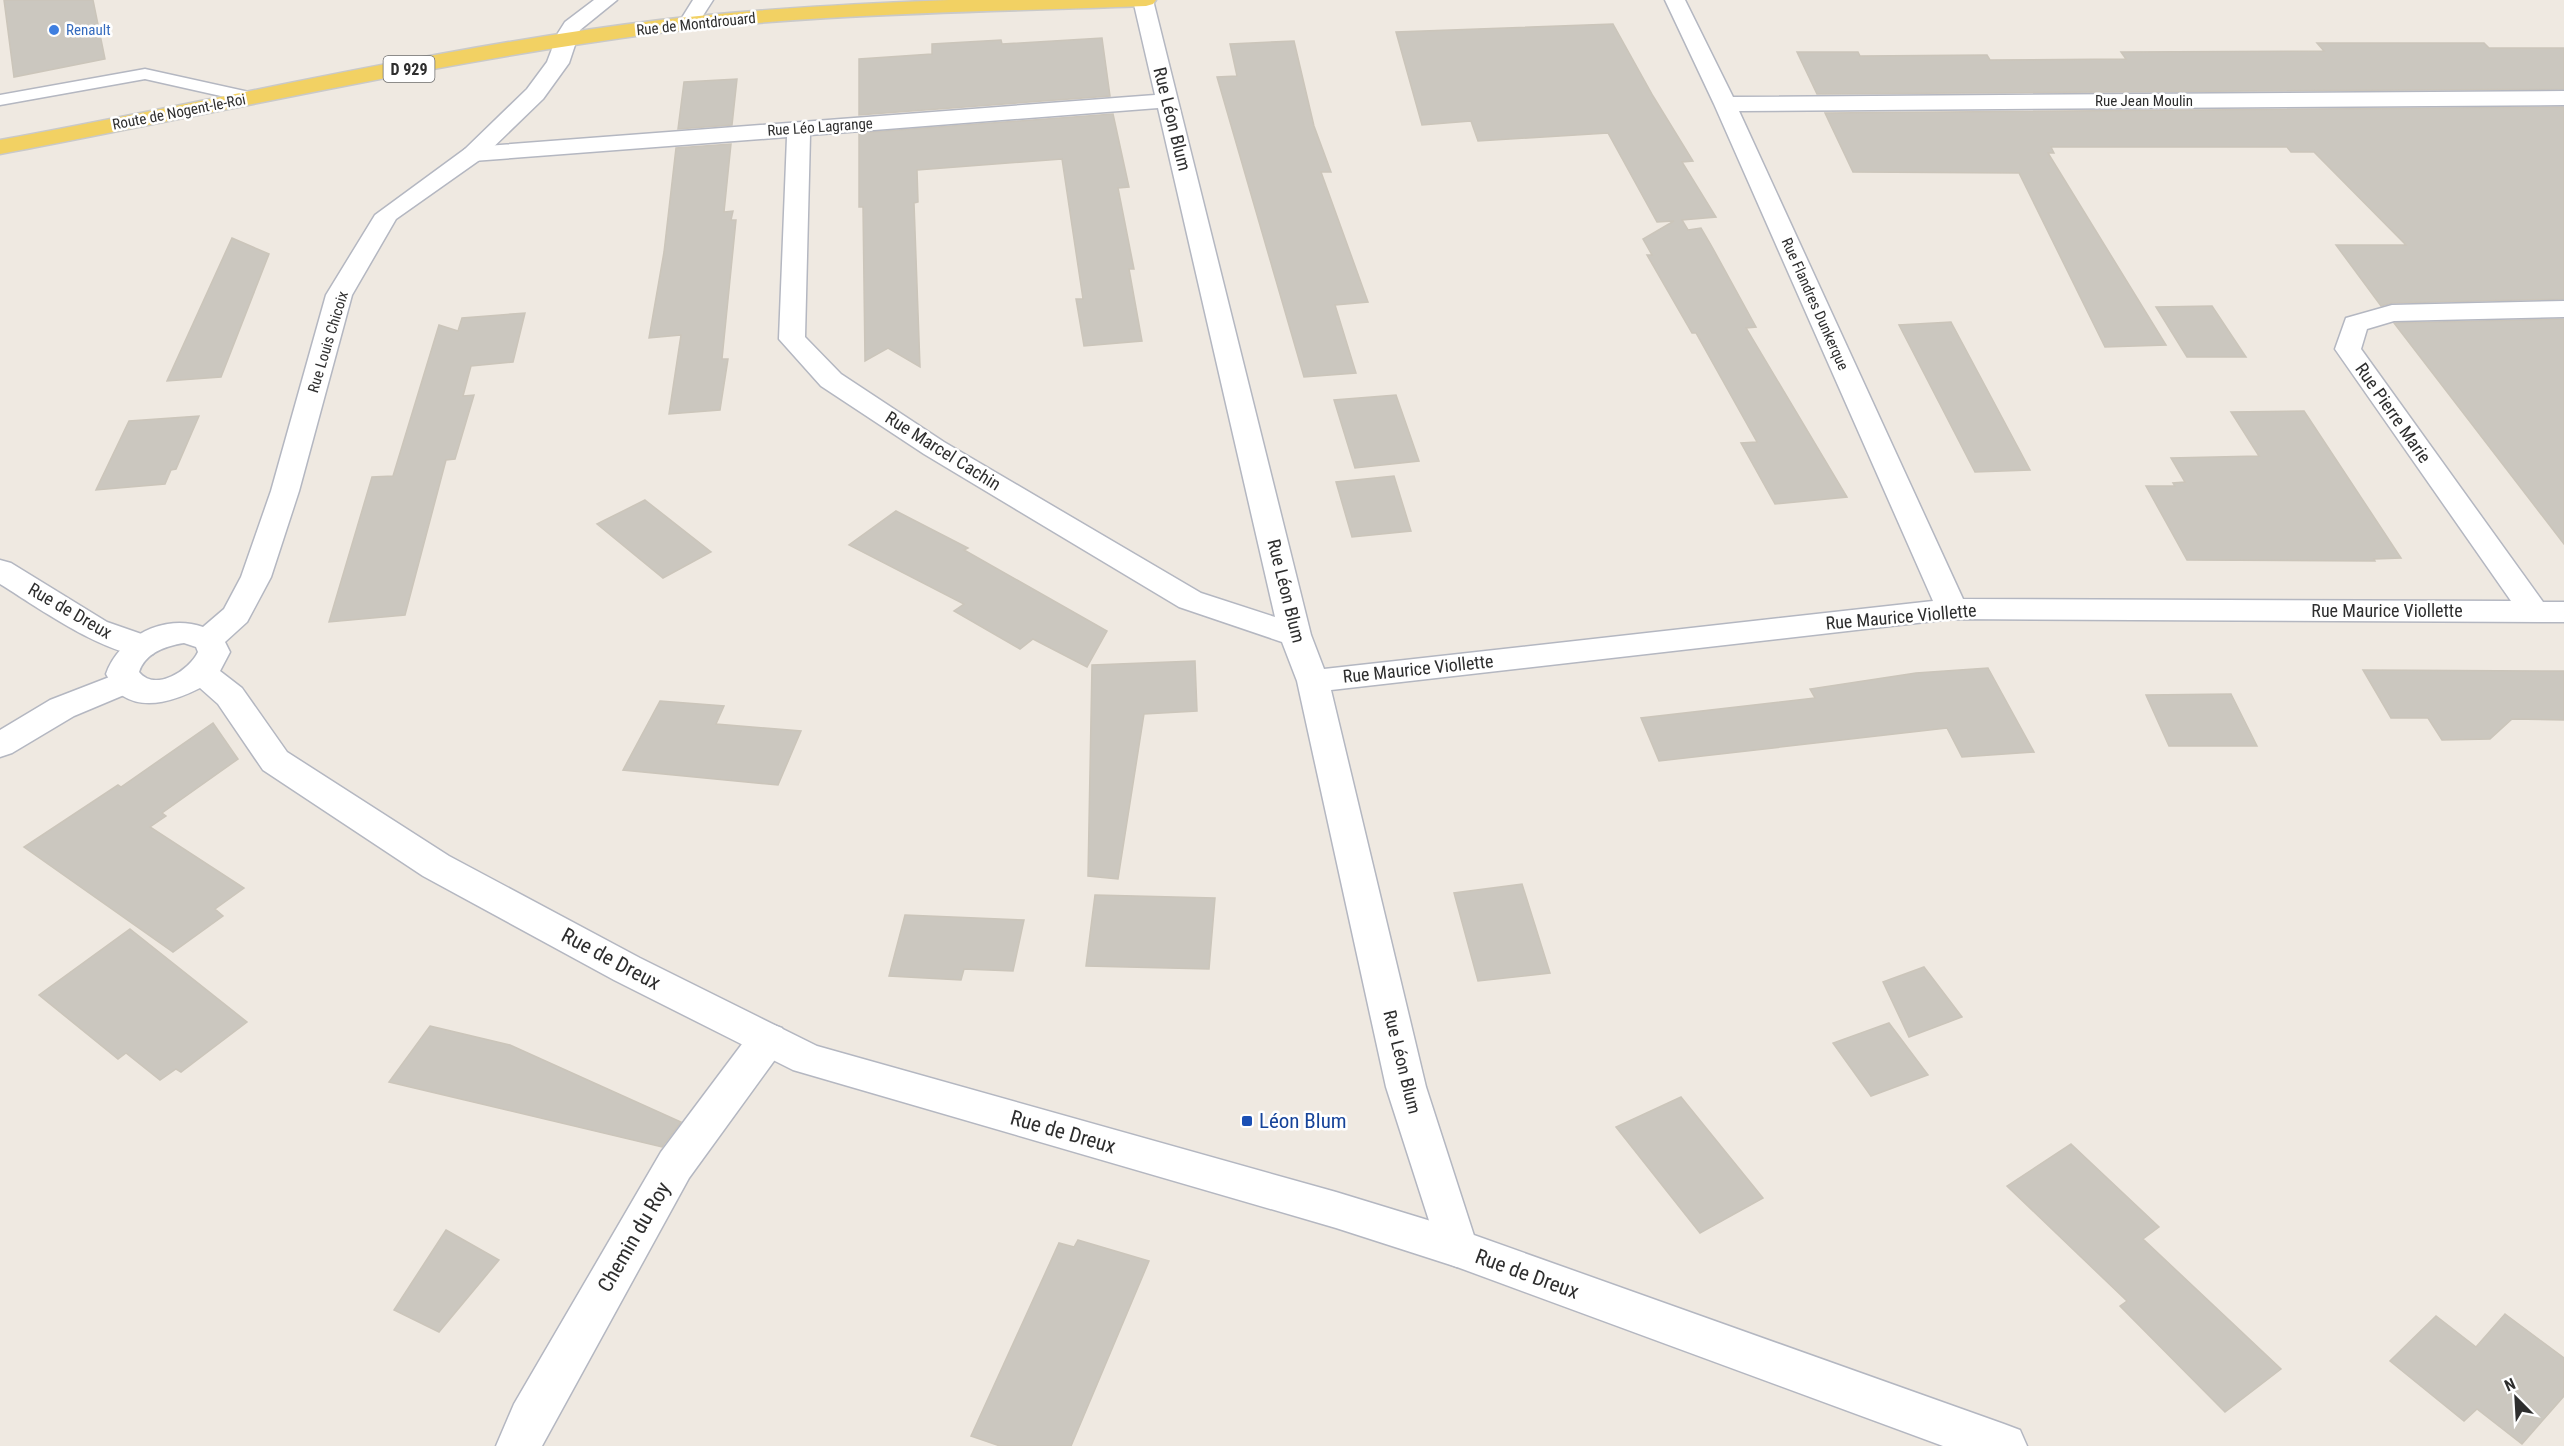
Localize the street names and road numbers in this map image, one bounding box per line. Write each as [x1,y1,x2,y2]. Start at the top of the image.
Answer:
street label: Rue de Montdrouard [635,9,757,39]
road number: D 929 [384,56,434,82]
street label: Rue Léon Blum [1149,65,1195,173]
street label: Route de Nogent-le-Roi [111,90,247,134]
street label: Rue Jean Moulin [2095,92,2193,110]
street label: Rue Léo Lagrange [767,114,873,140]
street label: Rue Flandres Dunkerque [1778,235,1852,373]
street label: Rue Louis Chicoix [304,289,352,395]
street label: Rue Pierre Marie [2351,359,2436,467]
street label: Rue Marcel Cachin [882,407,1005,494]
street label: Rue Léon Blum [1263,537,1309,645]
street label: Rue de Dreux [25,578,116,643]
street label: Rue Maurice Viollette [1825,599,1977,634]
street label: Rue Maurice Viollette [2311,600,2463,621]
street label: Rue Maurice Viollette [1342,650,1494,687]
street label: Rue de Dreux [557,923,665,995]
street label: Rue Léon Blum [1379,1008,1425,1116]
street label: Rue de Dreux [1008,1106,1118,1158]
street label: Chemin du Roy [593,1177,675,1296]
street label: Rue de Dreux [1472,1244,1582,1304]

